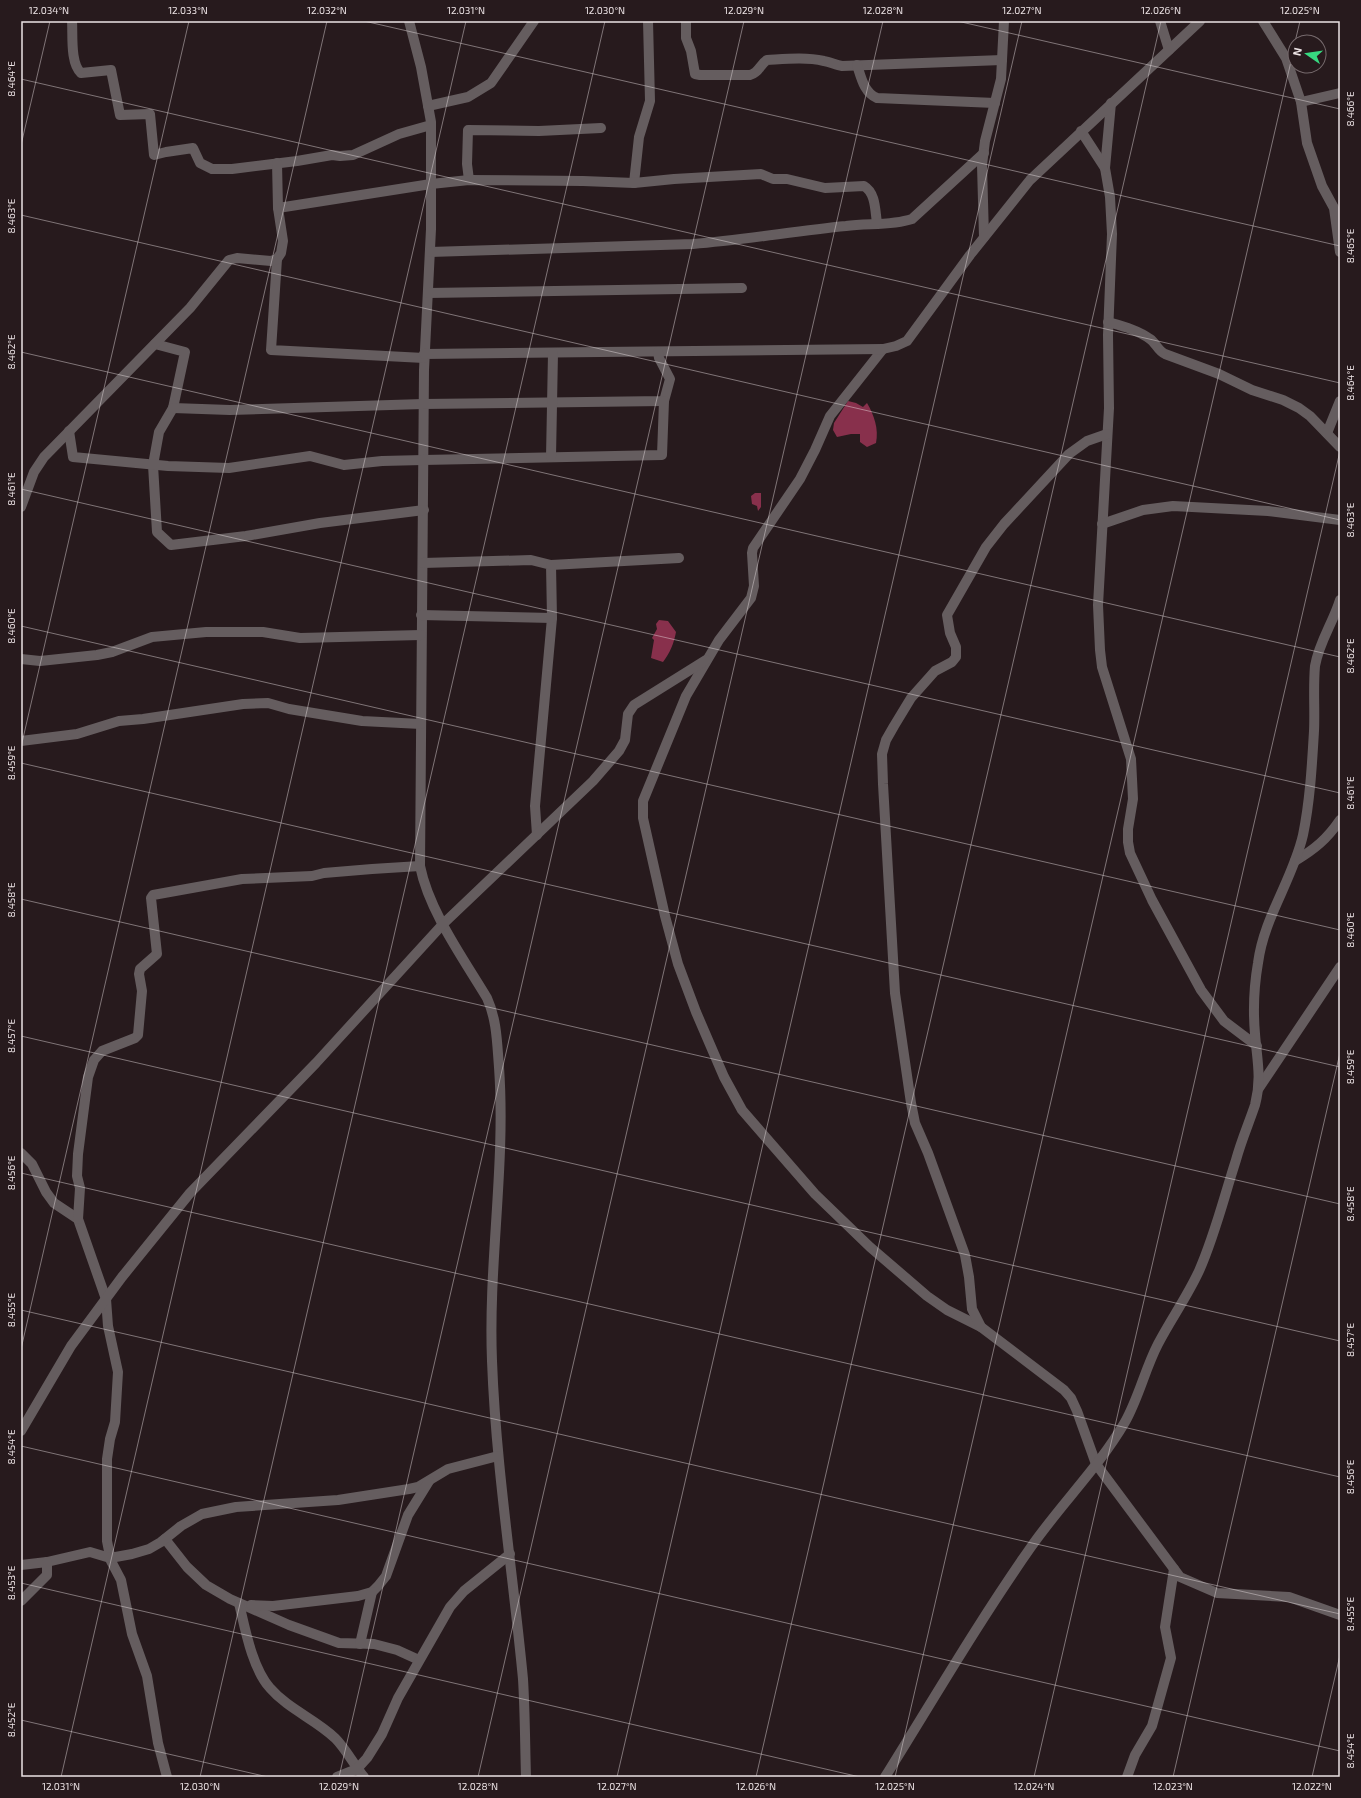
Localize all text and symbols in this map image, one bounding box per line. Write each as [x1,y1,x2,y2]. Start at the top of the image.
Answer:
text: 12.034°N [29,4,69,16]
text: 12.033°N [168,4,208,16]
text: 12.032°N [307,4,347,16]
text: 12.031°N [447,4,485,16]
text: 12.030°N [585,4,625,16]
text: 12.029°N [724,4,764,16]
text: 12.028°N [863,4,903,16]
text: 12.027°N [1002,4,1042,16]
text: 12.026°N [1141,4,1181,16]
text: 12.025°N [1280,4,1320,16]
north arrow [1287,34,1327,74]
text: N [1290,46,1304,57]
text: 8.464°E [5,61,17,97]
text: 8.466°E [1344,91,1356,127]
text: 8.463°E [5,198,17,233]
text: 8.465°E [1344,228,1356,263]
text: 8.462°E [5,334,17,370]
text: 8.464°E [1344,365,1356,401]
text: 8.461°E [5,472,17,506]
text: 8.463°E [1344,502,1356,537]
text: 8.460°E [5,608,17,644]
text: 8.462°E [1344,638,1356,674]
text: 8.459°E [5,745,17,780]
text: 8.461°E [1344,776,1356,810]
text: 8.458°E [5,882,17,918]
text: 8.460°E [1344,912,1356,948]
text: 8.457°E [5,1019,17,1053]
text: 8.459°E [1344,1049,1356,1084]
text: 8.456°E [5,1155,17,1190]
text: 8.458°E [1344,1186,1356,1222]
text: 8.455°E [5,1292,17,1327]
text: 8.457°E [1344,1323,1356,1357]
text: 8.454°E [5,1429,17,1465]
text: 8.456°E [1344,1459,1356,1494]
text: 8.453°E [5,1565,17,1600]
text: 8.455°E [1344,1596,1356,1631]
text: 8.452°E [5,1702,17,1737]
text: 8.454°E [1344,1733,1356,1769]
text: 12.031°N [42,1780,80,1792]
text: 12.030°N [180,1780,220,1792]
text: 12.029°N [319,1780,359,1792]
text: 12.028°N [458,1780,498,1792]
text: 12.027°N [597,1780,637,1792]
text: 12.026°N [736,1780,776,1792]
text: 12.025°N [875,1780,915,1792]
text: 12.024°N [1014,1780,1054,1792]
text: 12.023°N [1153,1780,1193,1792]
text: 12.022°N [1292,1780,1332,1792]

